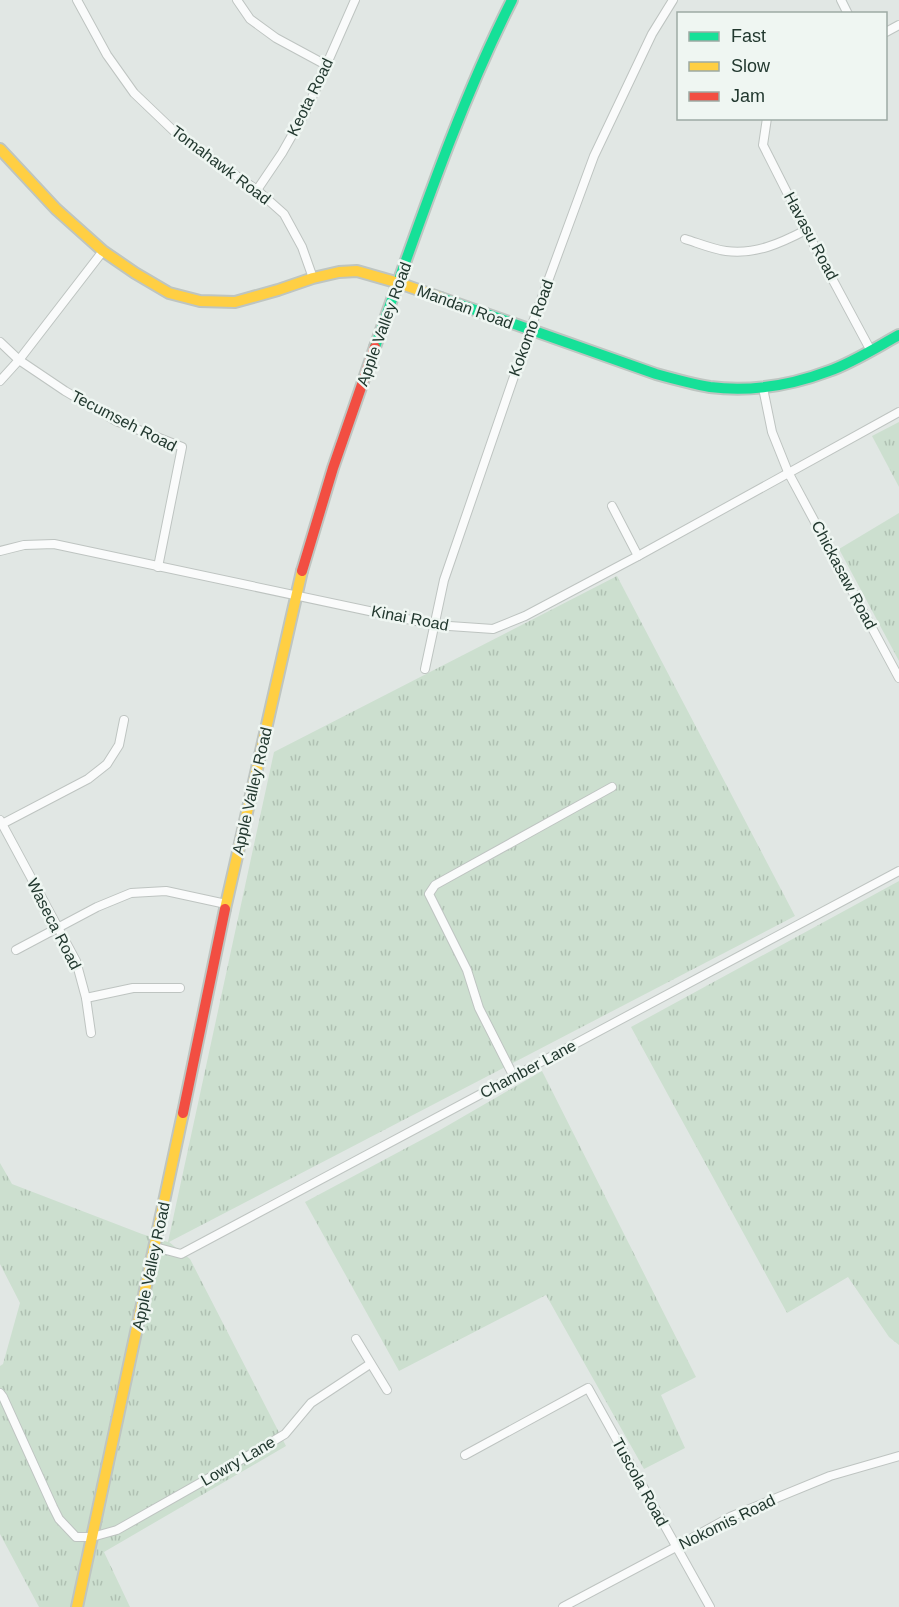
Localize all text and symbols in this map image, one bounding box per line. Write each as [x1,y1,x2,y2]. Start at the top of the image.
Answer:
legend [677,12,887,120]
text: Fast [731,26,766,46]
street label: Keota Road [284,55,336,139]
text: Slow [731,56,771,76]
text: Jam [731,86,765,106]
street label: Tomahawk Road [168,122,274,208]
street label: Havasu Road [781,189,841,283]
street label: Apple Valley Road [354,260,414,388]
street label: Kokomo Road [506,277,556,379]
street label: Mandan Road [415,282,515,332]
street label: Tecumseh Road [69,387,179,455]
street label: Chickasaw Road [808,518,880,632]
street label: Kinai Road [370,602,450,634]
street label: Apple Valley Road [229,726,275,856]
street label: Waseca Road [24,876,84,972]
street label: Chamber Lane [477,1037,579,1101]
street label: Apple Valley Road [129,1200,173,1332]
street label: Lowry Lane [198,1433,278,1489]
street label: Tuscola Road [609,1435,671,1529]
street label: Nokomis Road [676,1491,778,1553]

